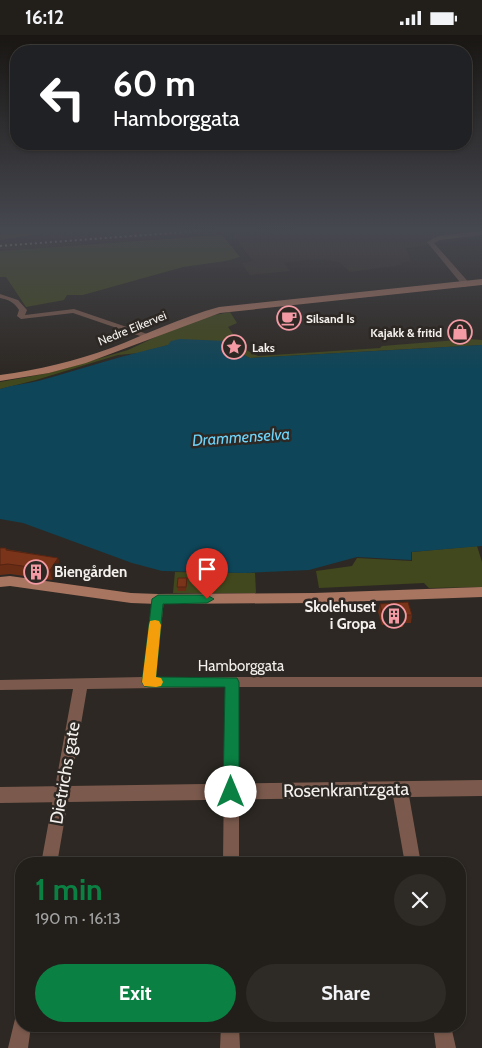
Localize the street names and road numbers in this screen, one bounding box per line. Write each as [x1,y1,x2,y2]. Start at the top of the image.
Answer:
street label: Nedre Eikervei [96,307,168,349]
street label: Hamborggata [198,657,285,675]
street label: Dietrichs gate [45,720,85,826]
street label: Rosenkrantzgata [283,778,409,802]

